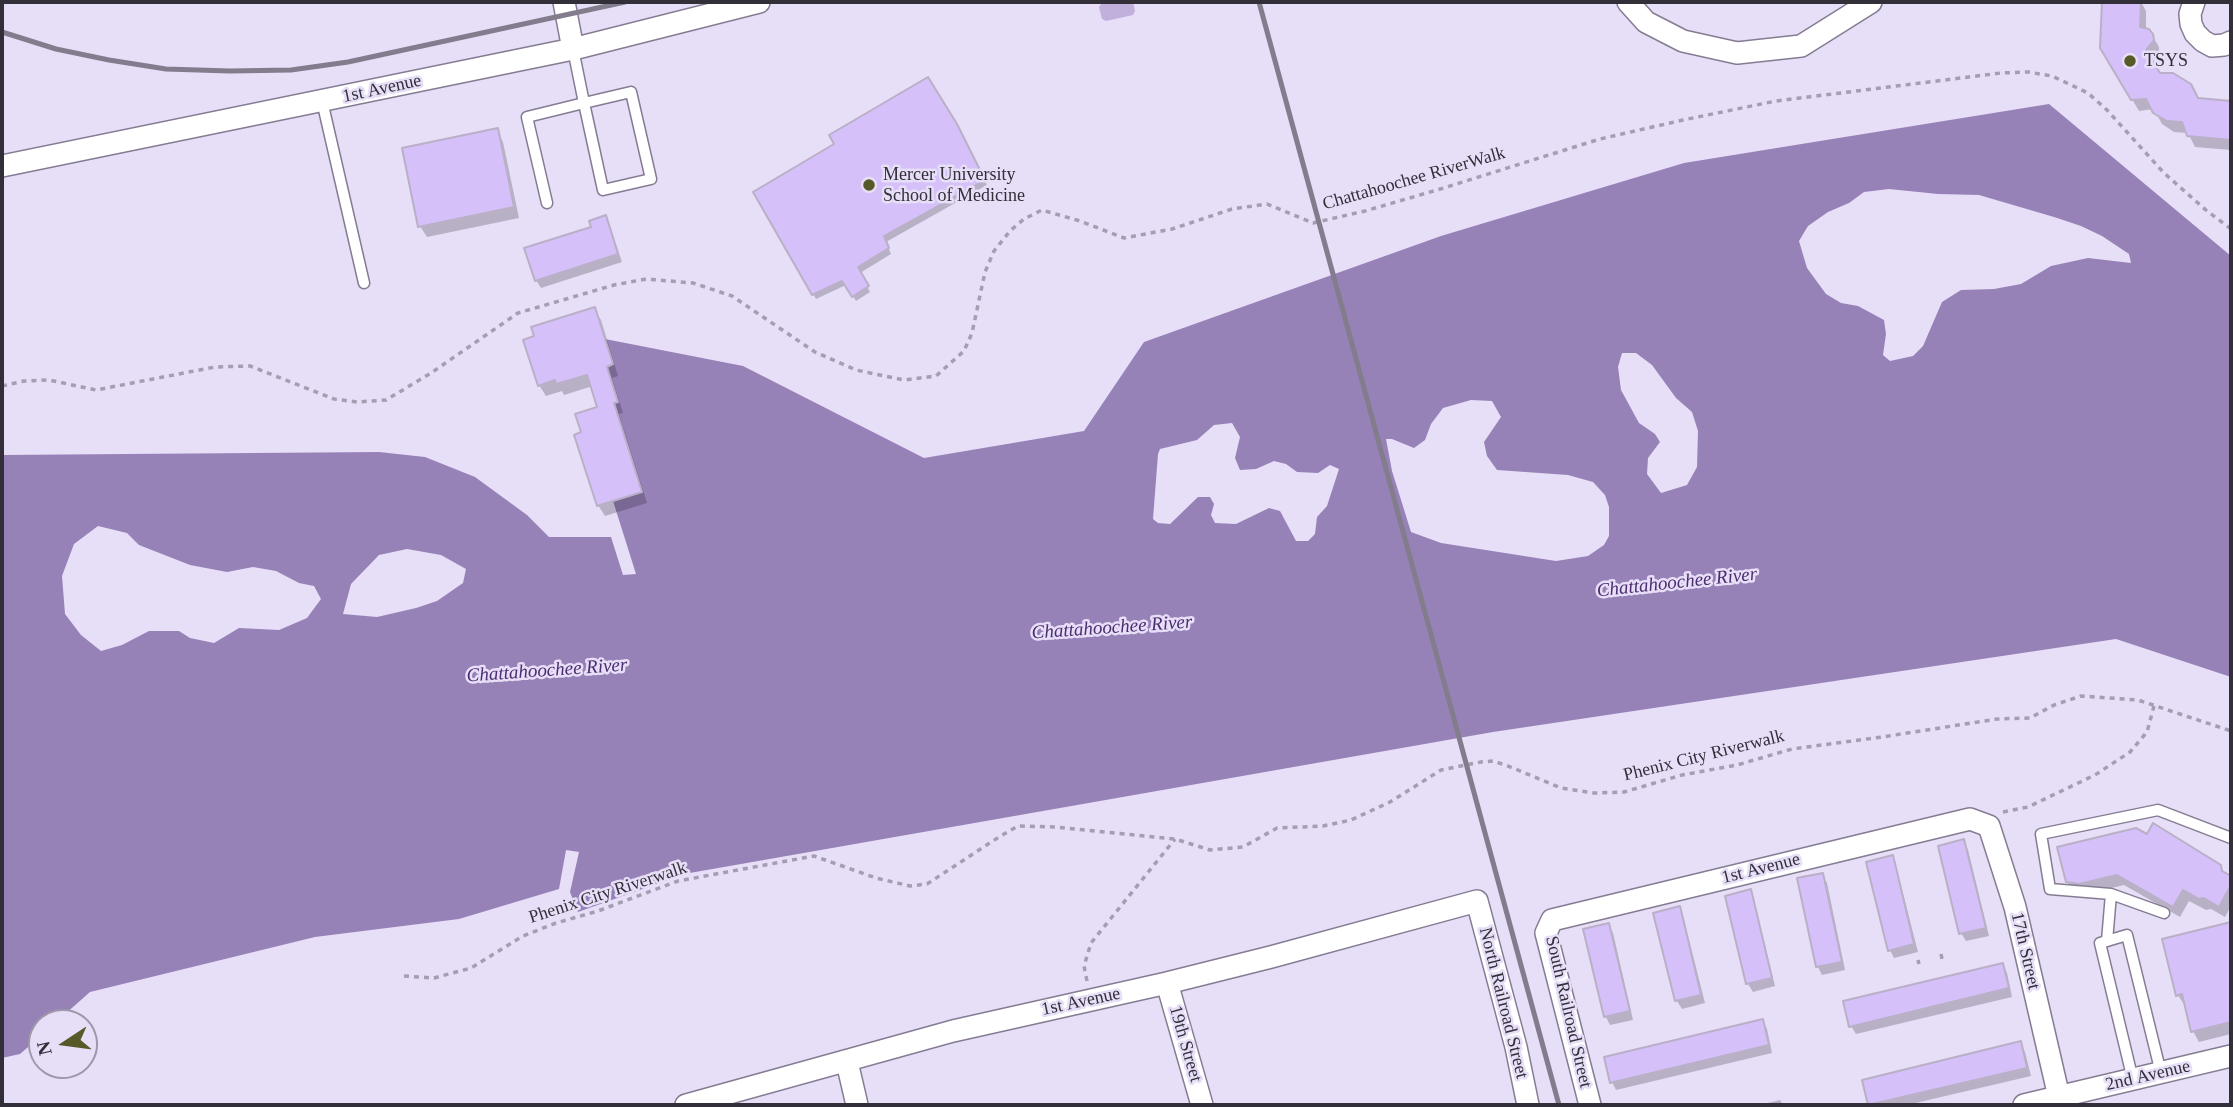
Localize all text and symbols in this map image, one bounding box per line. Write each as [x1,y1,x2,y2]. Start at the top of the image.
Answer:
place label: TSYS [2144,50,2188,72]
marker: TSYS [2122,53,2138,69]
street label: 1st Avenue [341,70,423,108]
street label: Chattahoochee RiverWalk [1320,143,1508,215]
place label: Mercer University School of Medicine [883,164,1025,206]
marker: Mercer University School of Medicine [861,177,877,193]
water label: Chattahoochee River [1596,563,1758,603]
water label: Chattahoochee River [1031,611,1193,645]
water label: Chattahoochee River [466,654,628,688]
street label: Phenix City Riverwalk [1621,726,1787,786]
street label: 1st Avenue [1720,849,1802,889]
street label: Phenix City Riverwalk [526,857,690,929]
street label: 17th Street [2006,910,2044,992]
street label: North Railroad Street [1474,925,1532,1081]
street label: South Railroad Street [1540,934,1596,1090]
street label: 1st Avenue [1040,983,1122,1021]
street label: 19th Street [1164,1003,1206,1085]
north arrow [28,1009,98,1079]
text: N [32,1039,56,1057]
street label: 2nd Avenue [2104,1056,2192,1096]

